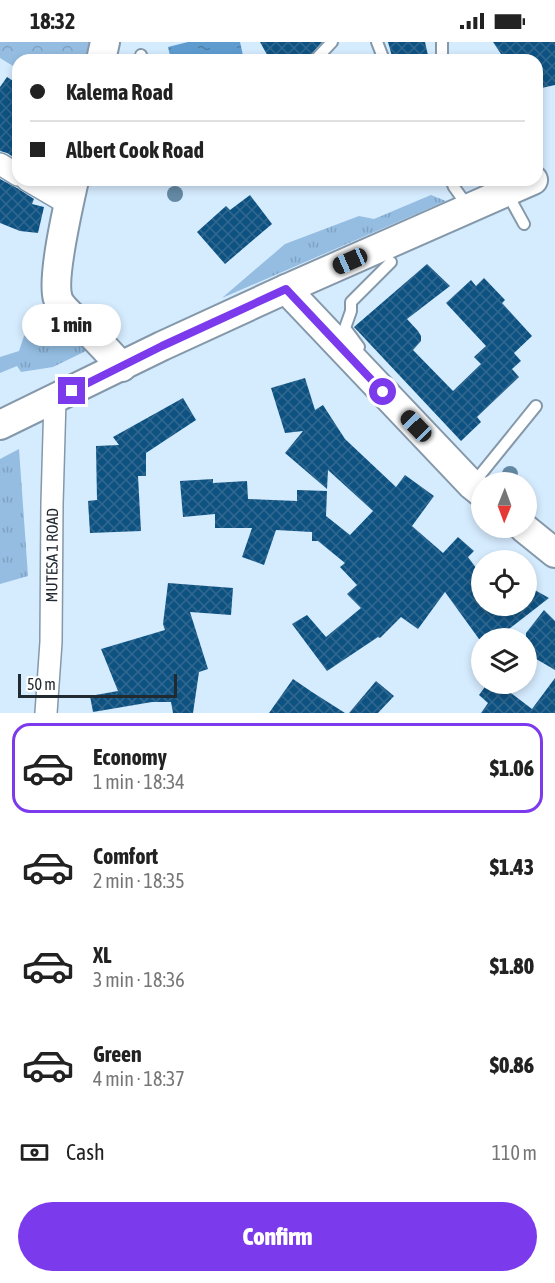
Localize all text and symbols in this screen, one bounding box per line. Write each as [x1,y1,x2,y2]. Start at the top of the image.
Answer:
text: 18:32 [30,8,75,34]
text: Kalema Road [66,79,173,105]
text: Albert Cook Road [66,137,204,163]
car [330,245,370,277]
callout: 1 min [22,304,122,346]
text: 1 min [51,313,92,336]
route end [58,377,85,404]
route start [369,378,396,405]
car [397,407,435,445]
north arrow [471,472,537,538]
map controls [471,472,537,694]
street label: MUTESA 1 ROAD [42,508,61,603]
button: locate [471,550,537,616]
button: layers [471,628,537,694]
scale bar [18,671,177,698]
text: 50 m [27,675,56,693]
icon: car [21,741,75,795]
text: Economy [93,744,167,770]
text: $1.06 [490,755,534,781]
text: 1 min · 18:34 [93,770,185,793]
icon: car [21,840,75,894]
text: Comfort [93,843,158,869]
text: $1.43 [490,854,534,880]
text: 2 min · 18:35 [93,869,185,892]
icon: car [21,939,75,993]
text: XL [93,942,111,968]
text: $1.80 [490,953,534,979]
text: 3 min · 18:36 [93,968,185,991]
icon: car [21,1038,75,1092]
text: Green [93,1041,142,1067]
text: $0.86 [490,1052,534,1078]
text: 4 min · 18:37 [93,1067,185,1090]
icon: cash [18,1136,51,1169]
text: Cash [66,1139,105,1165]
text: 110 m [492,1141,537,1164]
button: Confirm [18,1202,537,1271]

